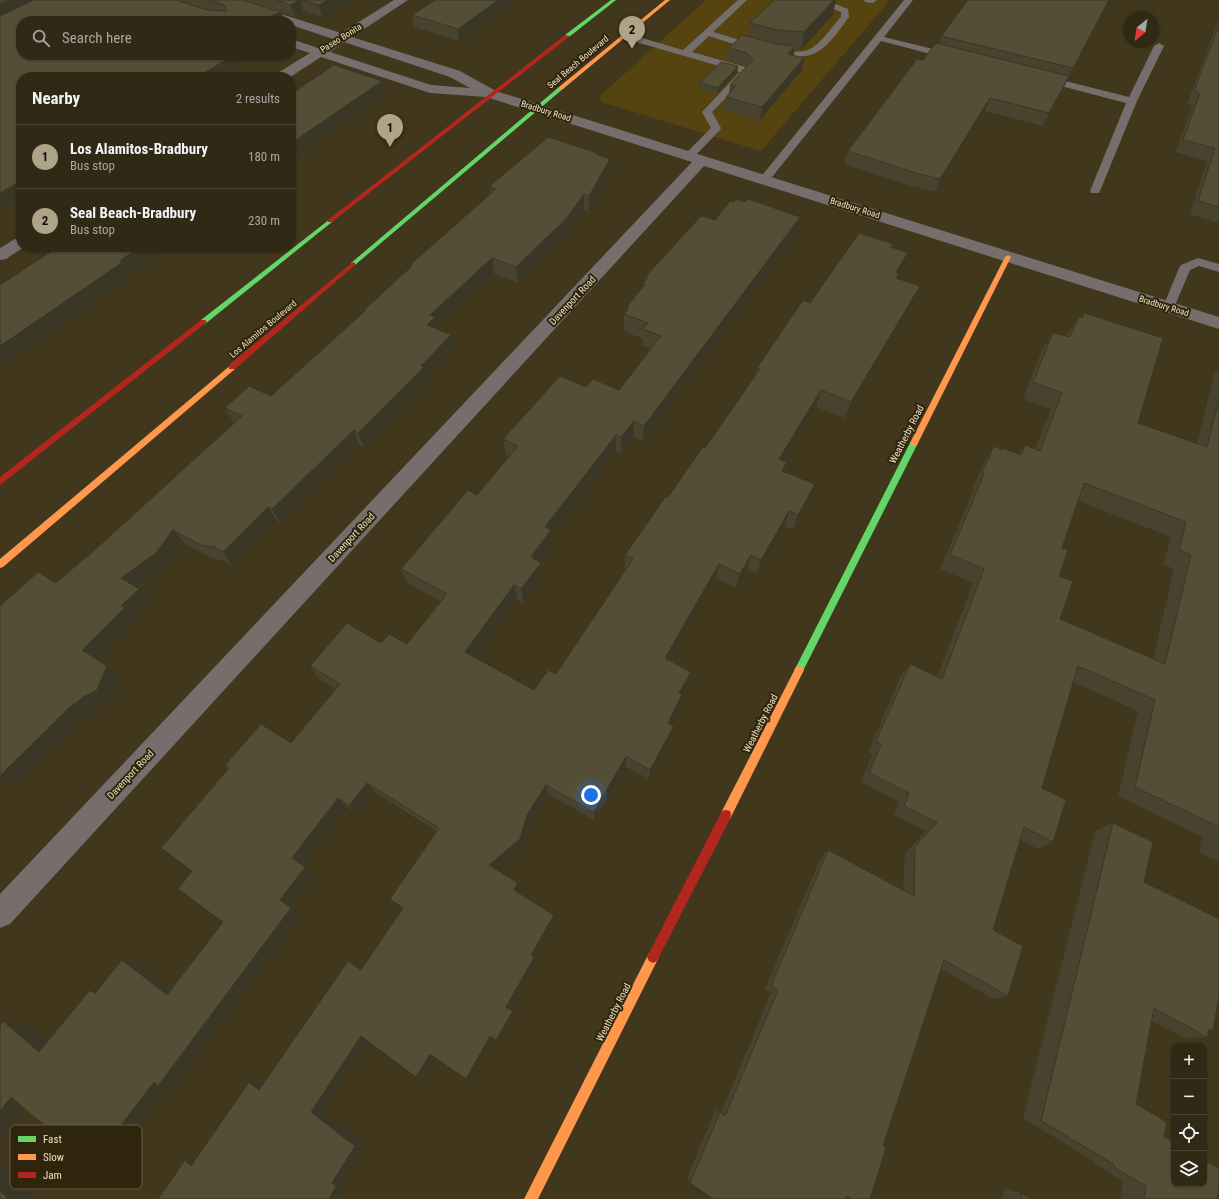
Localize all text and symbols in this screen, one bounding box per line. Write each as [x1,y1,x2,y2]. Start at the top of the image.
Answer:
north arrow [1123,12,1159,48]
search box [16,16,296,60]
pin: 2 [619,16,645,49]
street label: Paseo Bonita [318,21,364,55]
icon: search [30,27,52,49]
text: Search here [62,29,132,47]
street label: Seal Beach Boulevard [545,34,611,90]
text: Nearby [32,88,80,108]
text: 2 results [236,91,280,106]
street label: Bradbury Road [520,99,572,123]
pin: 1 [377,114,403,147]
text: Los Alamitos-Bradbury [70,140,208,158]
text: 1 [42,149,48,164]
text: 180 m [248,149,280,164]
text: Bus stop [70,158,115,173]
street label: Bradbury Road [829,196,881,220]
text: Seal Beach-Bradbury [70,204,196,222]
text: 2 [42,213,48,228]
text: 230 m [248,213,280,228]
text: Bus stop [70,222,115,237]
street label: Davenport Road [547,274,598,327]
street label: Bradbury Road [1138,294,1190,318]
street label: Los Alamitos Boulevard [228,298,298,360]
street label: Weatherby Road [887,403,926,465]
street label: Davenport Road [326,511,377,564]
street label: Weatherby Road [741,692,780,754]
street label: Davenport Road [105,748,156,801]
your location [581,785,601,805]
street label: Weatherby Road [594,981,633,1043]
map controls [1171,1043,1207,1187]
button: + [1171,1043,1207,1079]
button: − [1171,1079,1207,1115]
button: locate [1171,1115,1207,1151]
legend [10,1125,142,1189]
text: Fast [43,1133,62,1146]
text: Slow [43,1151,64,1164]
button: layers [1171,1151,1207,1187]
text: Jam [43,1169,62,1182]

